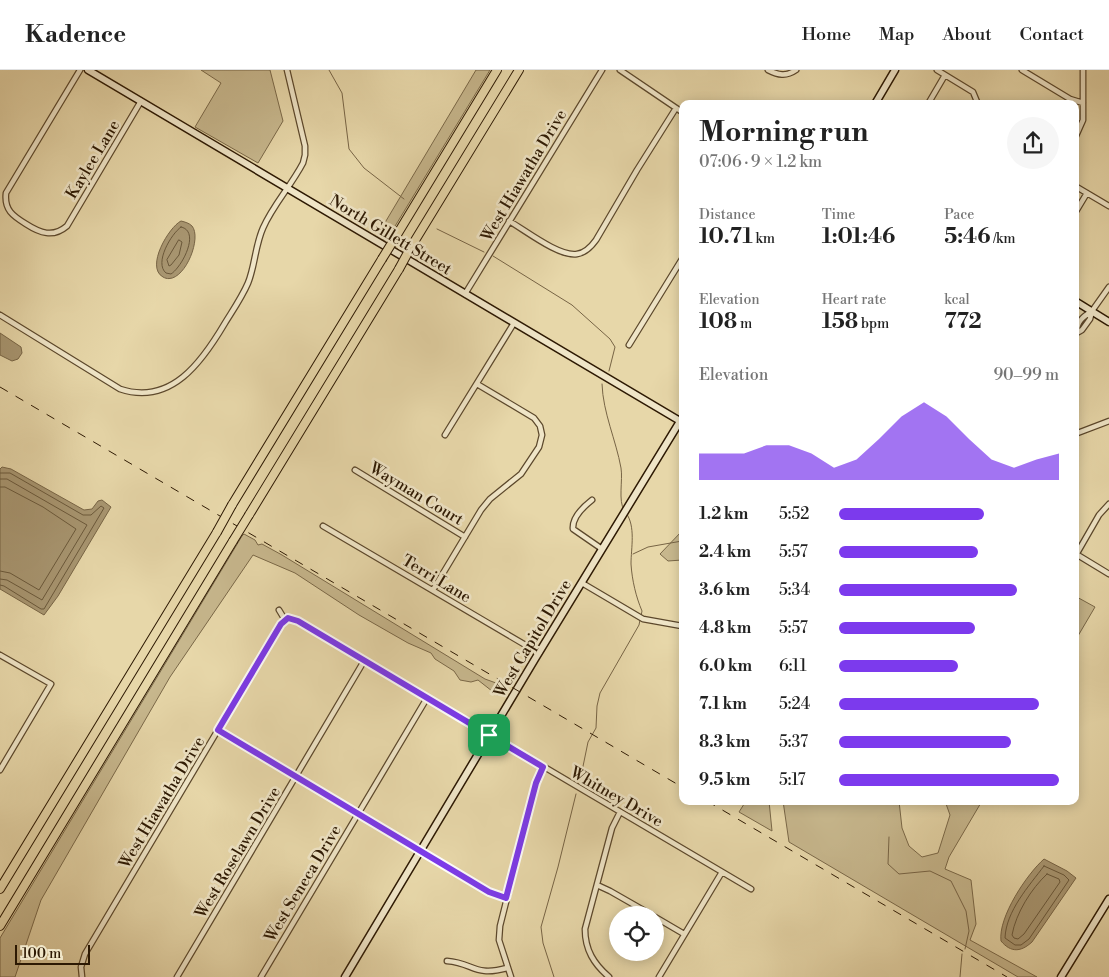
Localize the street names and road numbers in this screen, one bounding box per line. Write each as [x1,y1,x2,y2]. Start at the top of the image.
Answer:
street label: West Hiawatha Drive [476,106,571,246]
street label: Kaylee Lane [61,116,124,203]
street label: North Gillett Street [326,190,456,280]
street label: Wayman Court [365,457,467,530]
street label: Terri Lane [398,550,475,607]
street label: West Capitol Drive [489,576,576,702]
street label: West Hiawatha Drive [114,733,209,873]
street label: Whitney Drive [566,762,667,832]
street label: West Roselawn Drive [190,783,285,923]
street label: West Seneca Drive [260,821,346,946]

